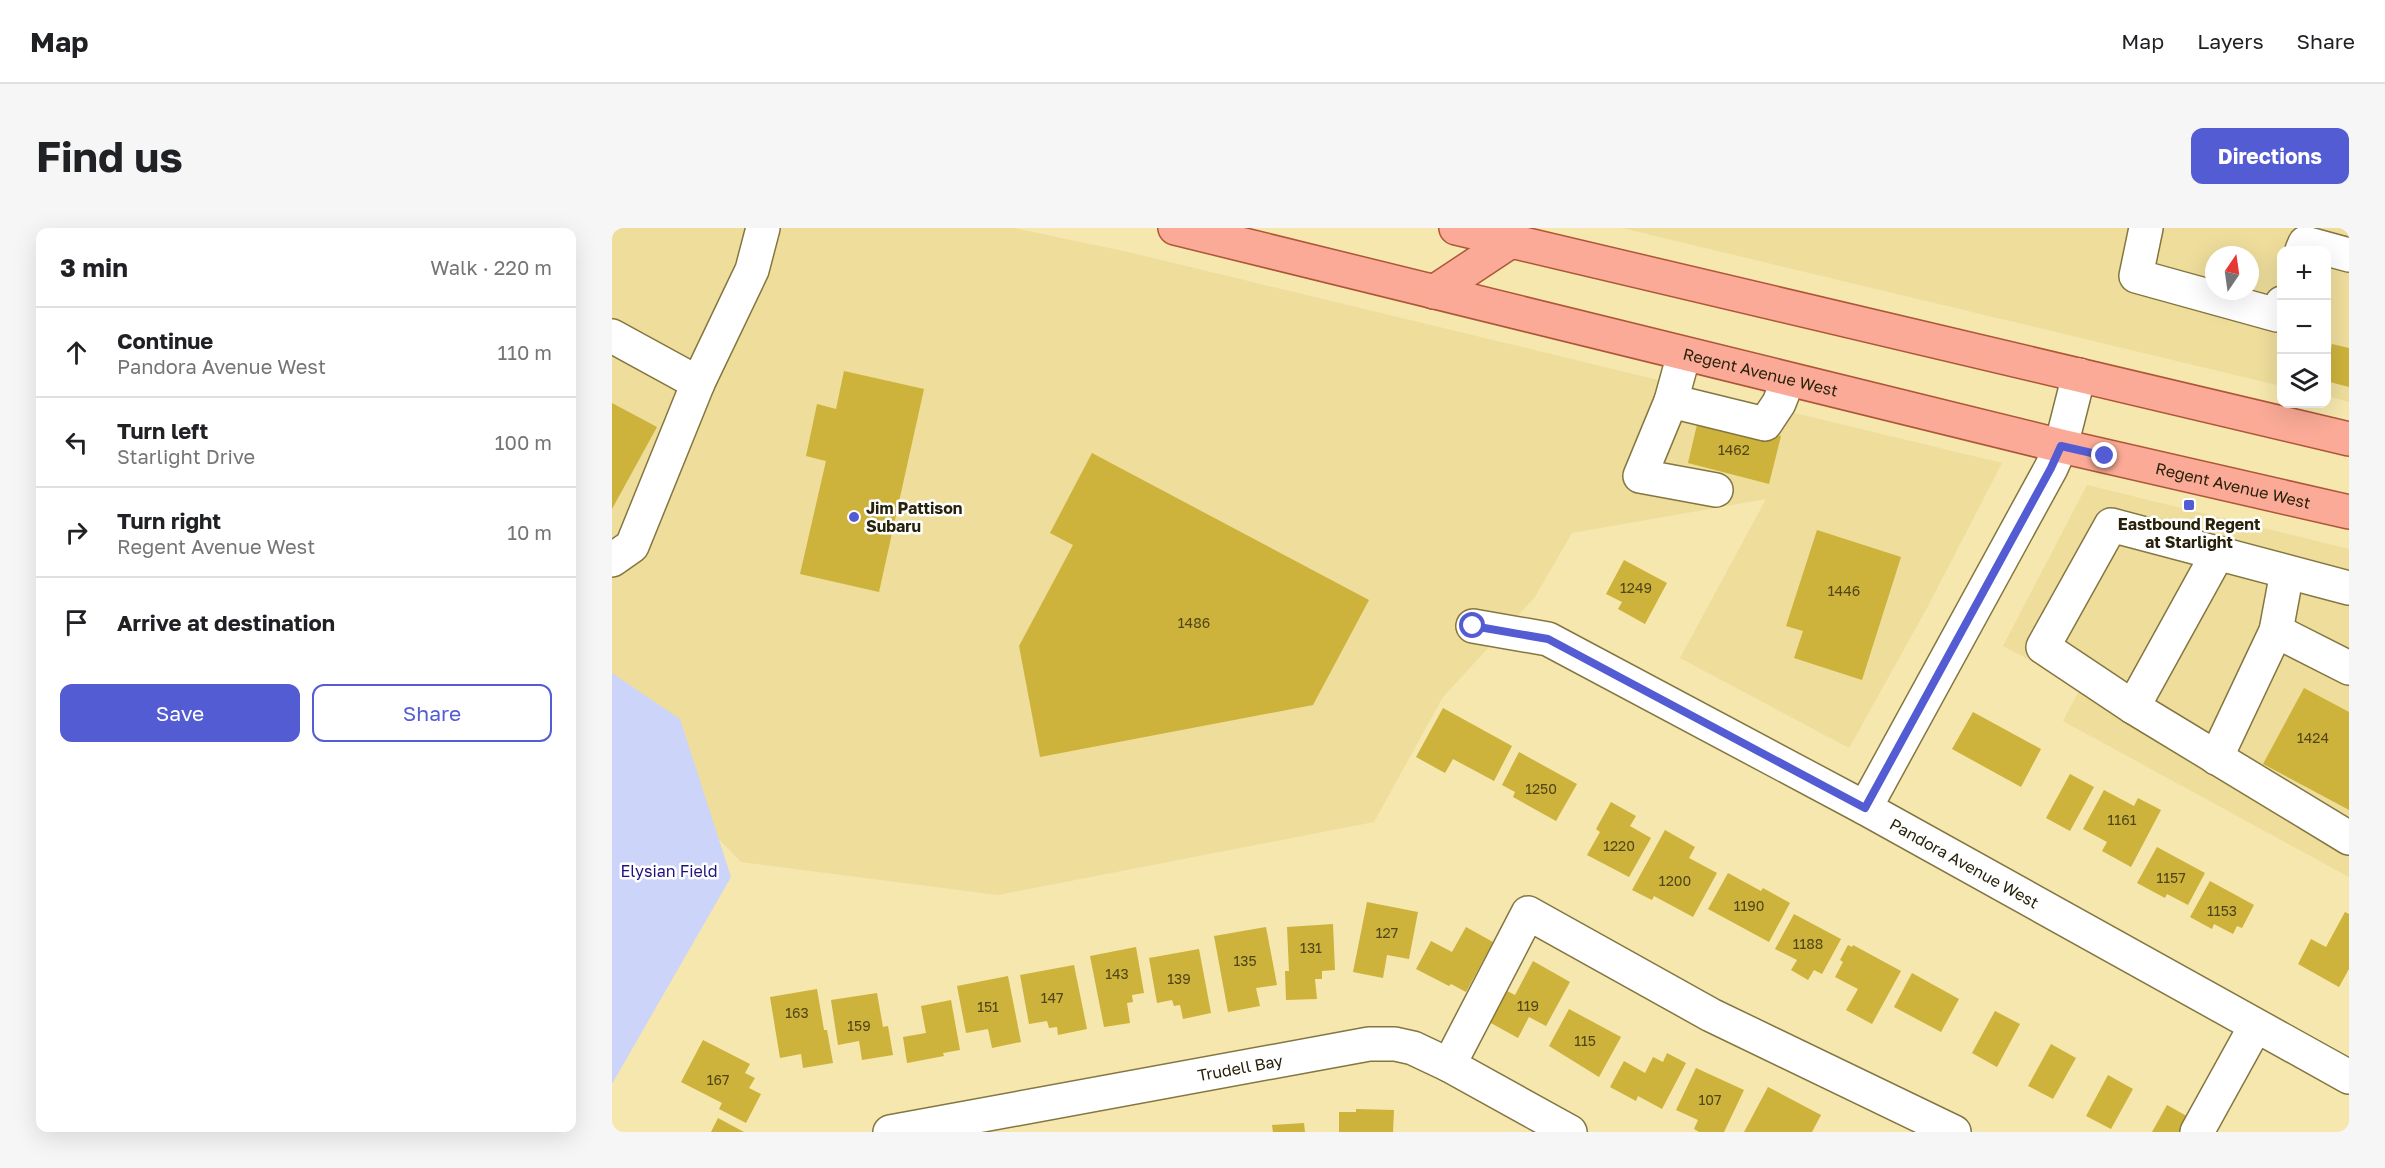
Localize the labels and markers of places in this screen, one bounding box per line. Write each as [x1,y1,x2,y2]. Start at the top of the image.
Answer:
place label: Jim Pattison Subaru [866,498,963,536]
marker: Eastbound Regent at Starlight [2182,498,2196,512]
marker: Jim Pattison Subaru [847,510,861,524]
place label: Eastbound Regent at Starlight [2118,514,2260,552]

